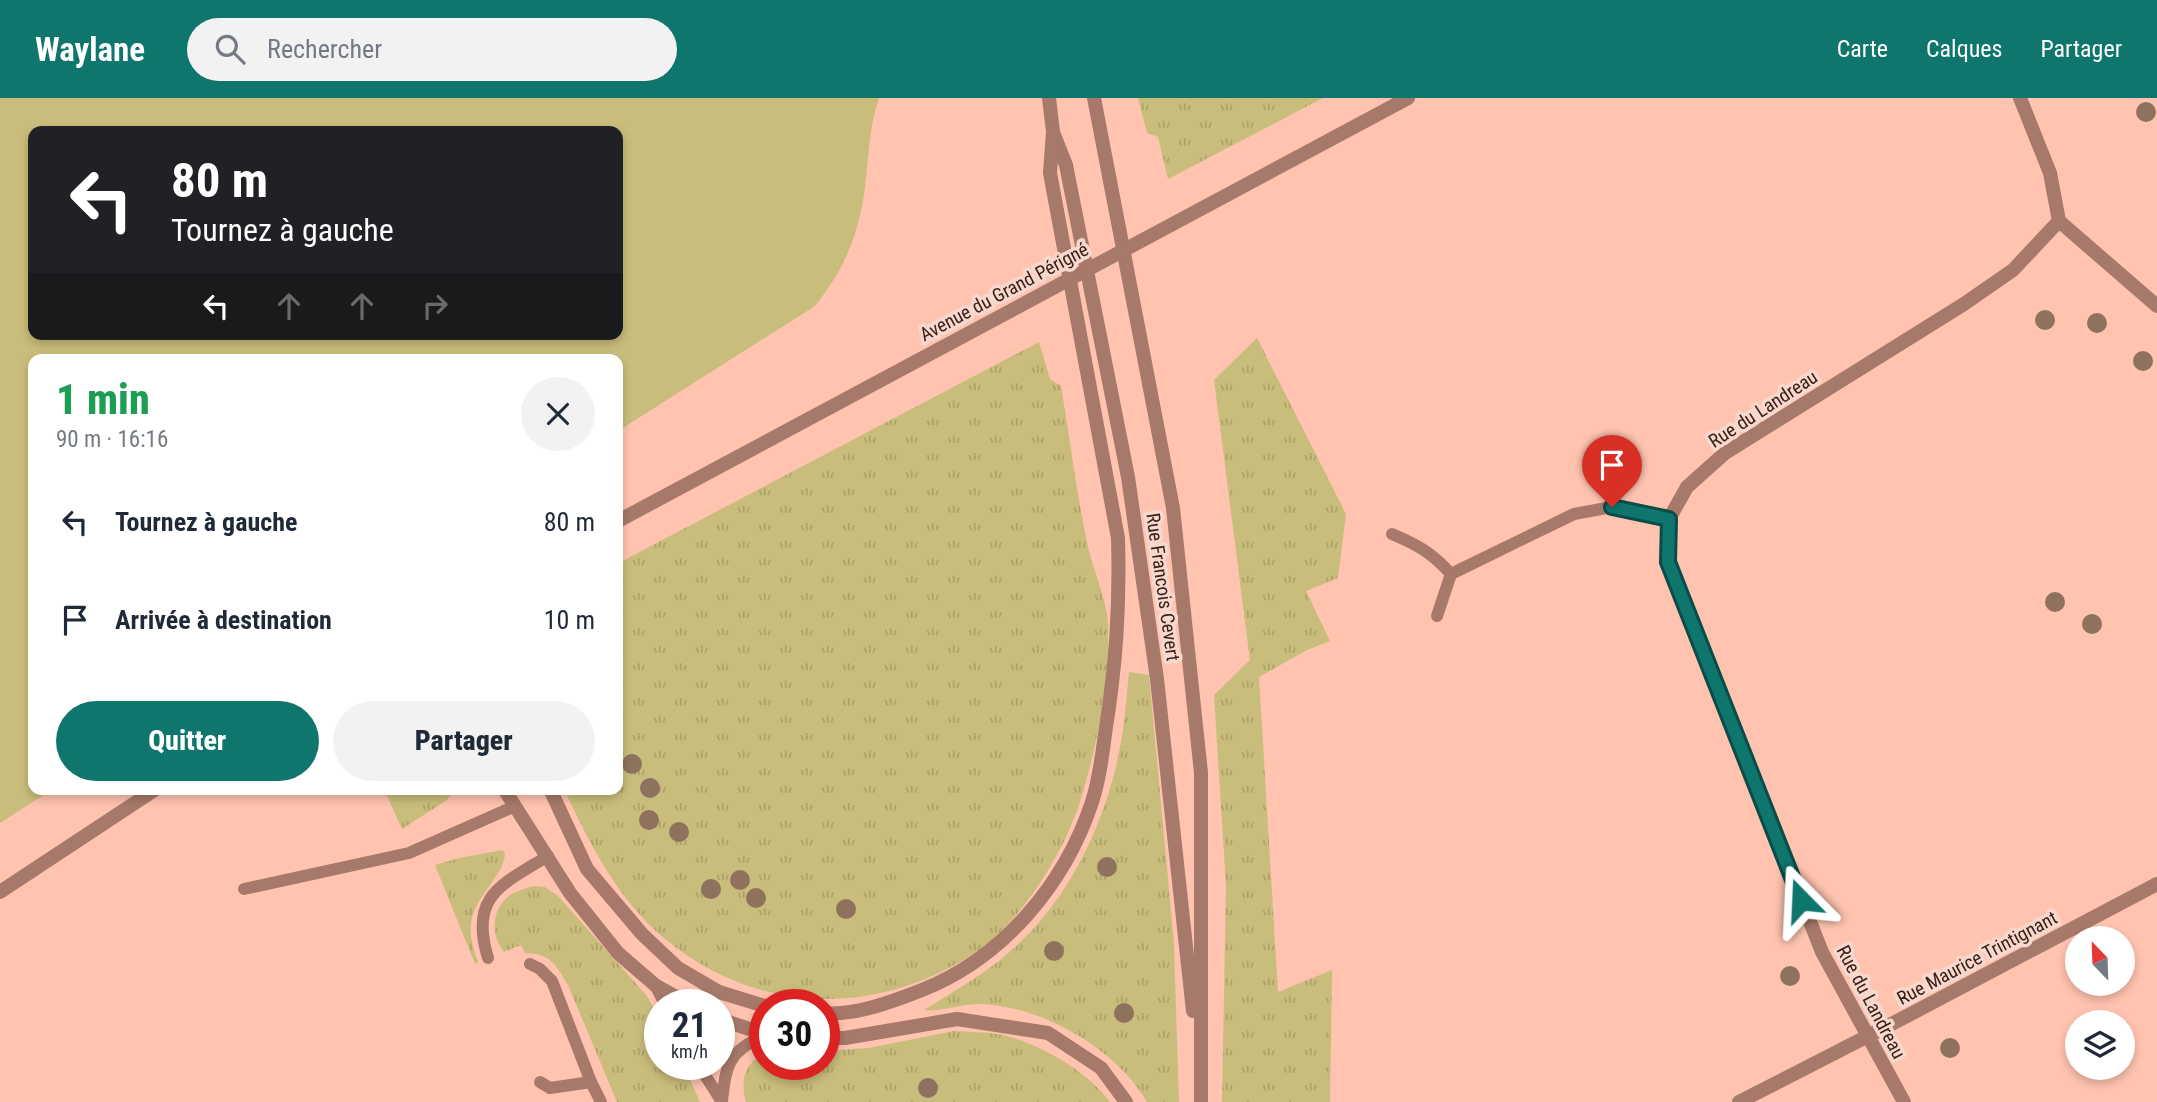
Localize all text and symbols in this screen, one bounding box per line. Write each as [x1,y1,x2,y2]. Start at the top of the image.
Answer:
search box [187,18,677,81]
text: Waylane [35,30,145,69]
icon: search [211,30,249,68]
text: Rechercher [267,34,382,64]
text: Carte [1837,35,1888,63]
text: Calques [1926,35,2002,63]
text: Partager [2040,35,2122,63]
text: 80 m [171,152,268,209]
icon: left [56,154,147,245]
text: Tournez à gauche [171,211,394,249]
street label: Avenue du Grand Périgné [916,238,1092,346]
icon: left [197,287,235,325]
icon: ahead [270,287,308,325]
icon: ahead [343,287,381,325]
icon: right [416,287,454,325]
street label: Rue du Landreau [1704,365,1822,453]
text: 1 min [56,375,150,424]
button: close [521,377,595,451]
text: 90 m · 16:16 [56,426,168,453]
pin [1582,435,1642,507]
icon: arrive [1593,446,1631,484]
icon: left [56,503,94,541]
text: Tournez à gauche [115,507,297,537]
text: 80 m [544,507,595,537]
street label: Rue Francois Cevert [1141,512,1185,662]
icon: arrive [56,601,94,639]
text: Arrivée à destination [115,605,332,635]
text: 10 m [544,605,595,635]
button: Quitter [56,701,319,781]
button: Partager [333,701,595,781]
position arrow [1764,863,1838,937]
street label: Rue Maurice Trintignant [1893,906,2061,1010]
north arrow [2065,926,2135,996]
map controls [2065,926,2135,1080]
street label: Rue du Landreau [1831,941,1911,1063]
speed limit sign: 30 [749,989,840,1080]
text: 21 [672,1005,707,1046]
button: layers [2065,1010,2135,1080]
text: km/h [671,1041,708,1062]

